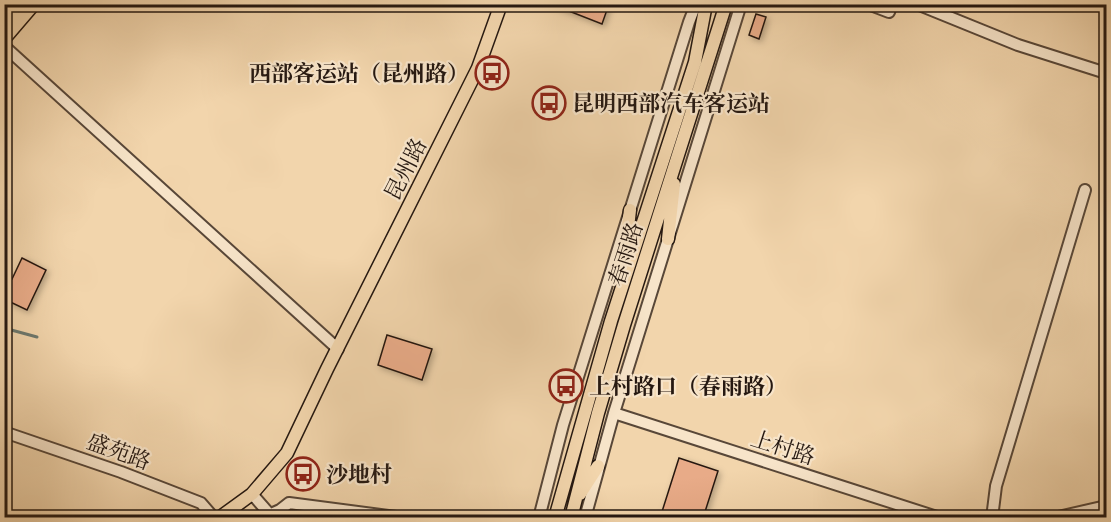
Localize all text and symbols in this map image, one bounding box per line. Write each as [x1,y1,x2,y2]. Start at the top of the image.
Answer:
bus stop icon: 西部客运站（昆州路） [474,55,510,91]
place label: 西部客运站（昆州路） [249,61,469,86]
bus stop icon: 昆明西部汽车客运站 [531,85,567,121]
place label: 昆明西部汽车客运站 [572,91,770,116]
street label: 昆州路 [380,135,432,204]
street label: 春雨路 [604,219,648,289]
bus stop icon: 上村路口（春雨路） [548,368,584,404]
place label: 上村路口（春雨路） [589,375,787,399]
street label: 上村路 [748,426,818,470]
street label: 盛苑路 [84,429,154,475]
bus stop icon: 沙地村 [285,456,321,492]
place label: 沙地村 [326,463,392,487]

